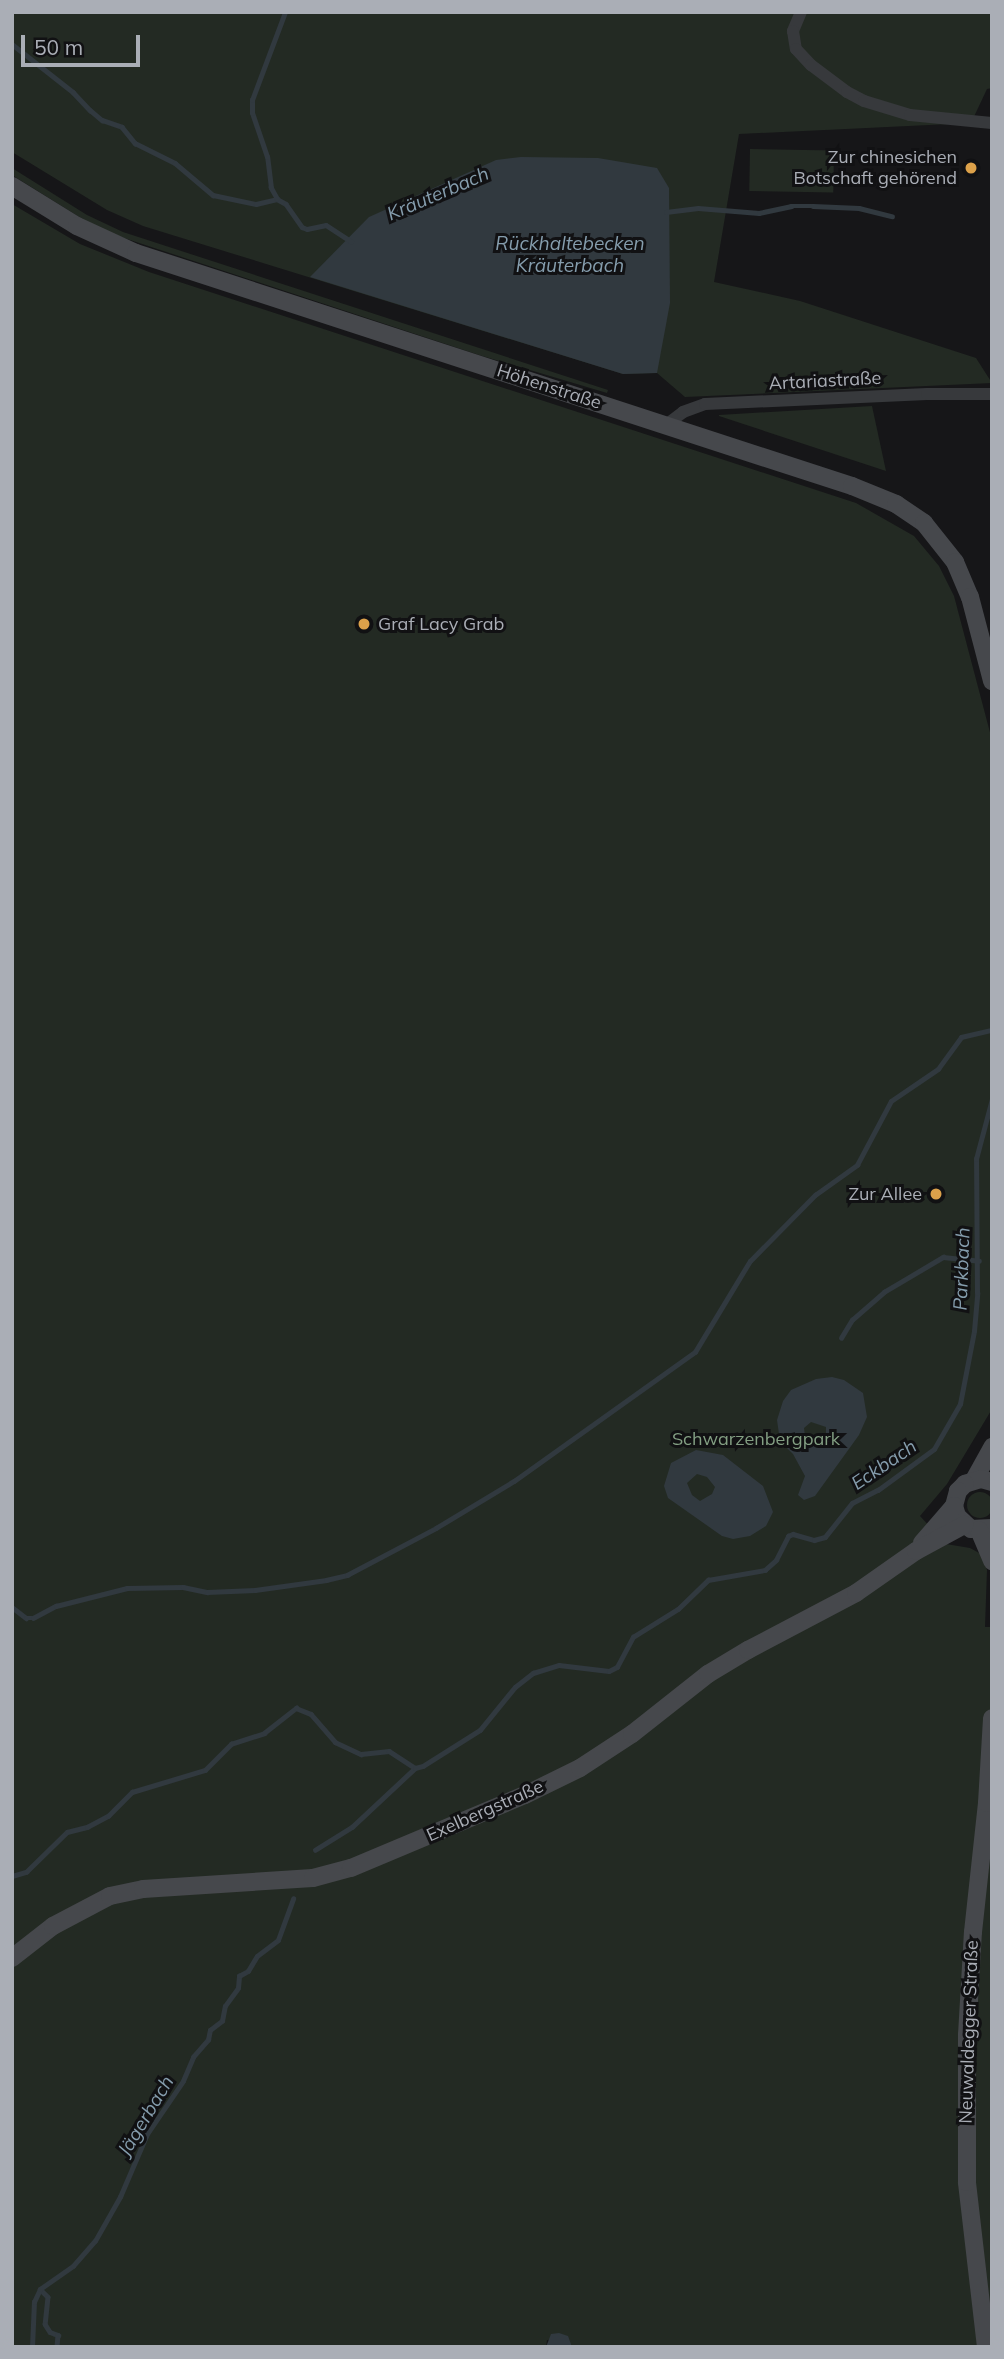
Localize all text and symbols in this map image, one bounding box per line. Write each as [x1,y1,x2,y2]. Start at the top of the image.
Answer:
scale bar [24,21,144,65]
text: 50 m [34,34,83,60]
place label: Zur chinesichen Botschaft gehörend [793,147,957,190]
marker: Zur chinesichen Botschaft gehörend [963,160,979,176]
water label: Kräuterbach [384,162,492,226]
water label: Rückhaltebecken Kräuterbach [495,233,645,277]
street label: Höhenstraße [494,360,604,414]
street label: Artariastraße [768,367,882,395]
place label: Graf Lacy Grab [378,613,504,635]
marker: Graf Lacy Grab [356,616,372,632]
place label: Zur Allee [848,1183,922,1205]
marker: Zur Allee [928,1186,944,1202]
water label: Parkbach [949,1227,975,1311]
park label: Schwarzenbergpark [672,1428,840,1450]
water label: Eckbach [847,1435,921,1495]
street label: Exelbergstraße [423,1776,547,1846]
street label: Neuwaldegger Straße [955,1940,983,2124]
water label: Jägerbach [113,2072,179,2160]

